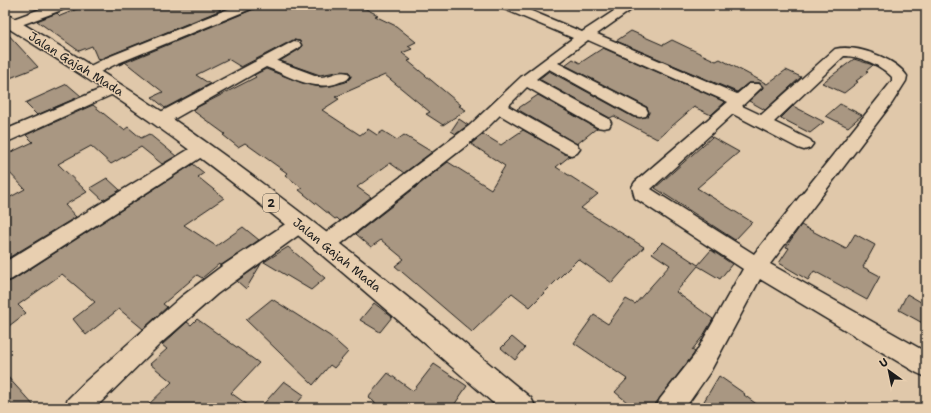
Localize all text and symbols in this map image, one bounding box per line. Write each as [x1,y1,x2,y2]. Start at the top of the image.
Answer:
street label: Jalan Gajah Mada [25,28,127,100]
road number: 2 [263,194,279,212]
street label: Jalan Gajah Mada [289,214,385,296]
north arrow [869,351,909,391]
text: U [877,355,891,371]

